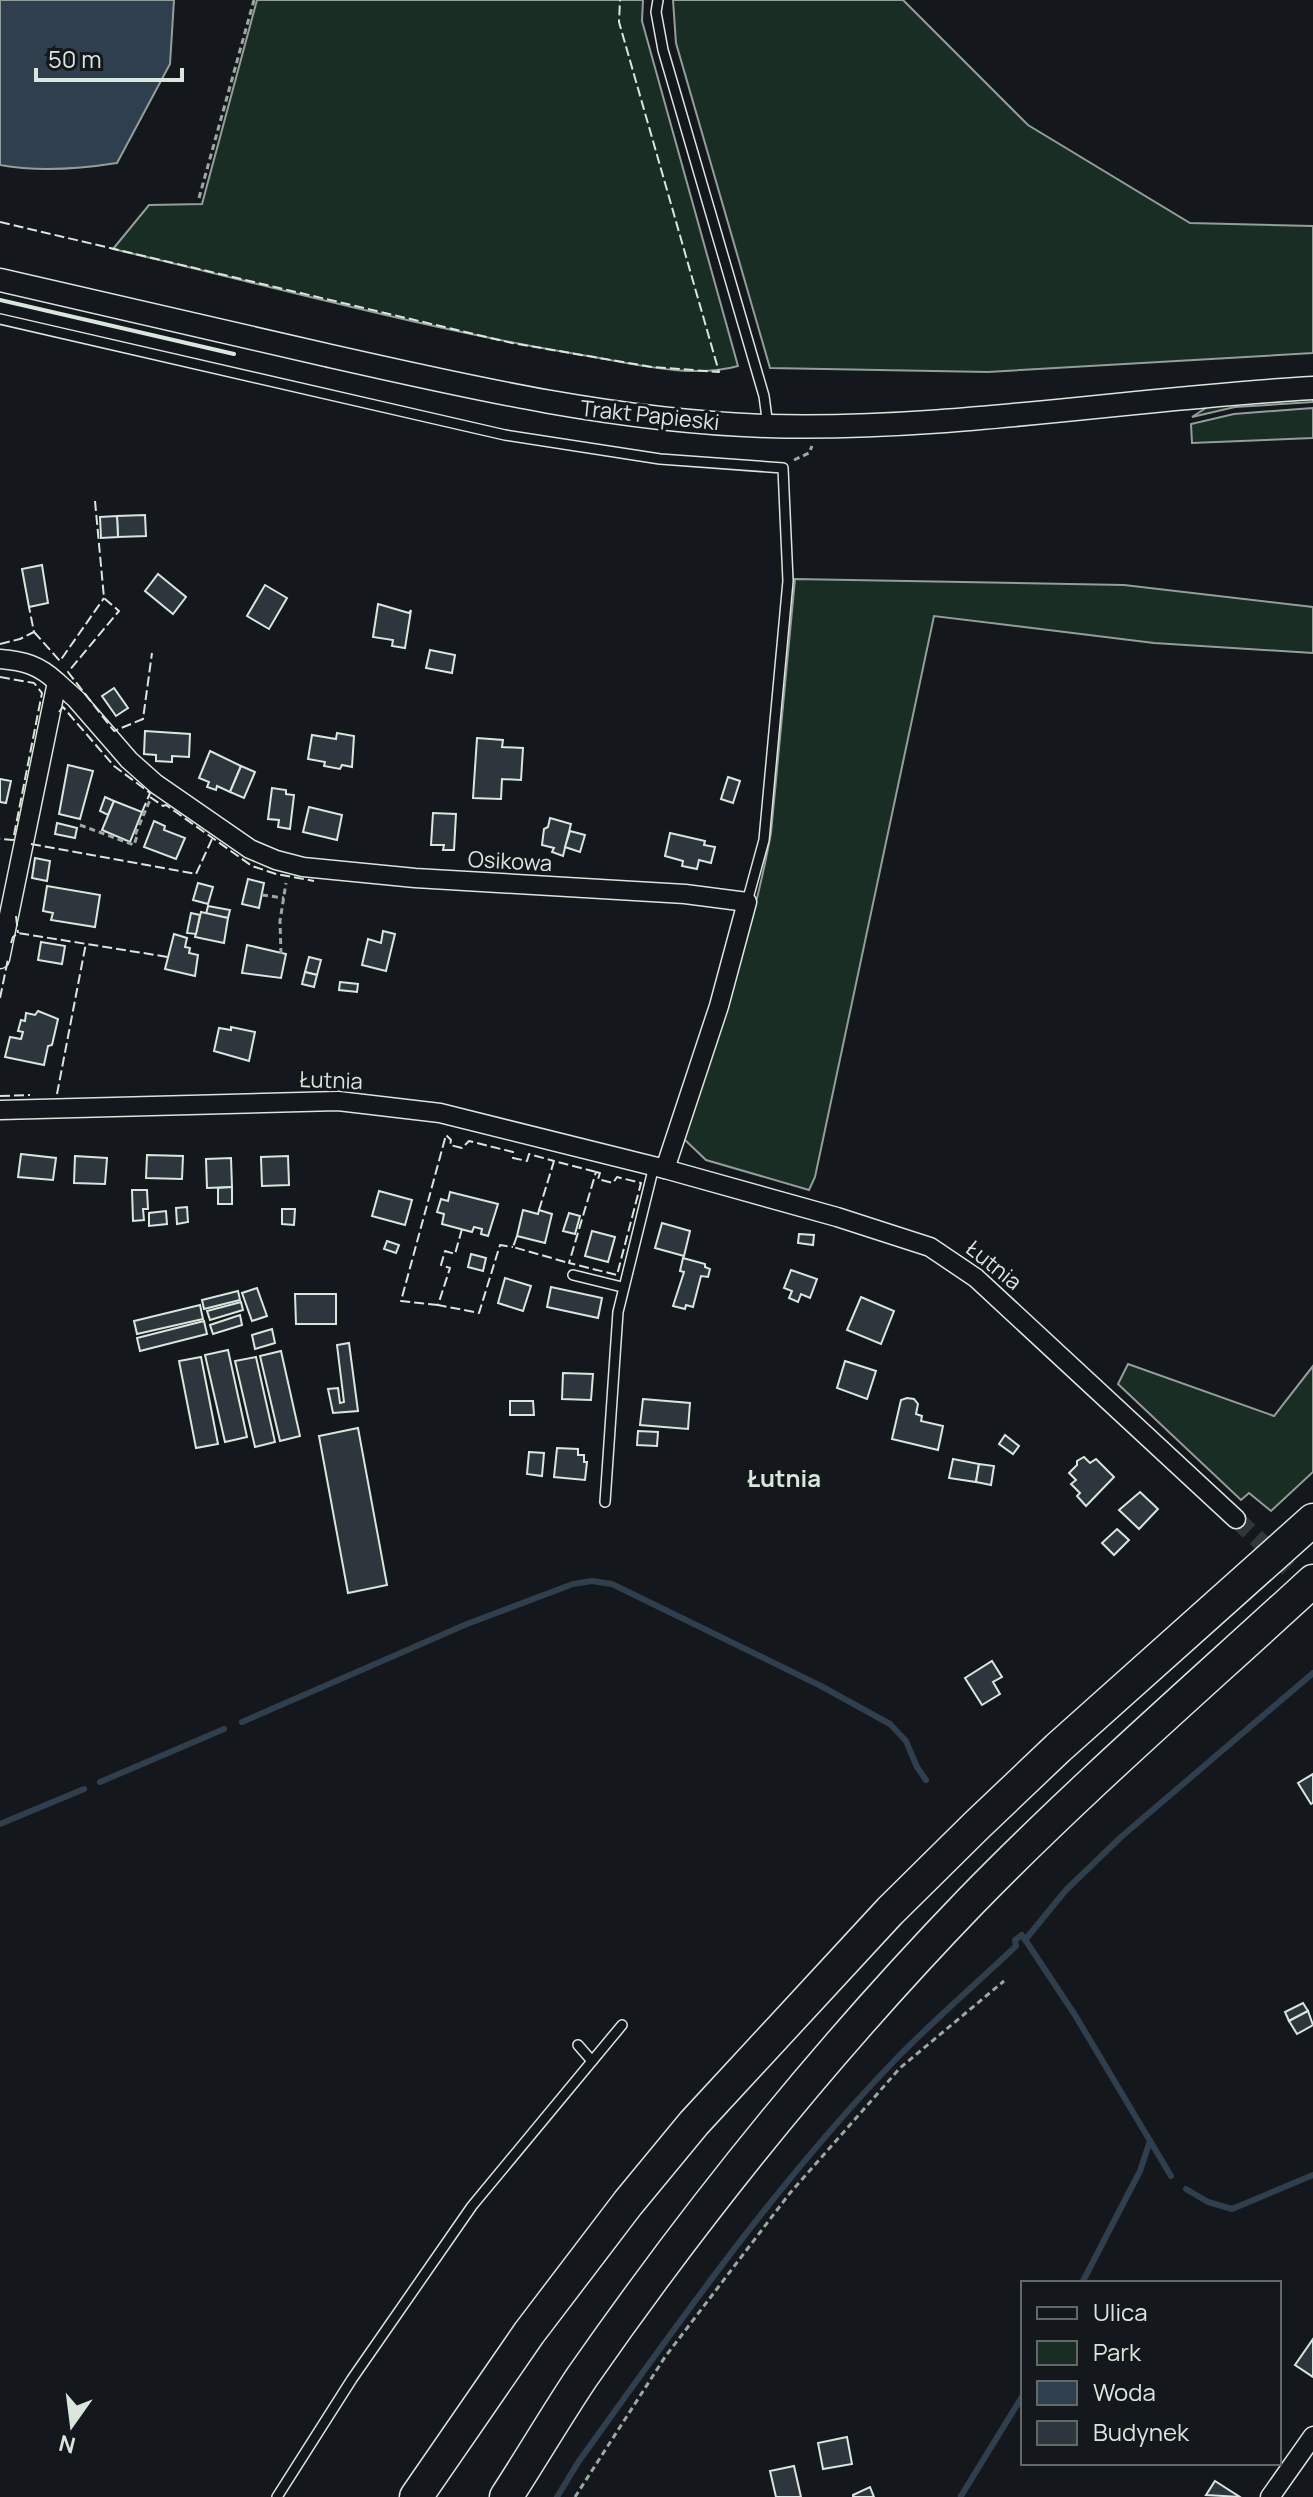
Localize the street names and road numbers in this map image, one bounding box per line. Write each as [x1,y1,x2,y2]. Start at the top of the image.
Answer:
street label: Trakt Papieski [579,393,721,437]
street label: Osikowa [467,844,553,878]
street label: Łutnia [299,1064,363,1096]
street label: Łutnia [960,1233,1028,1297]

